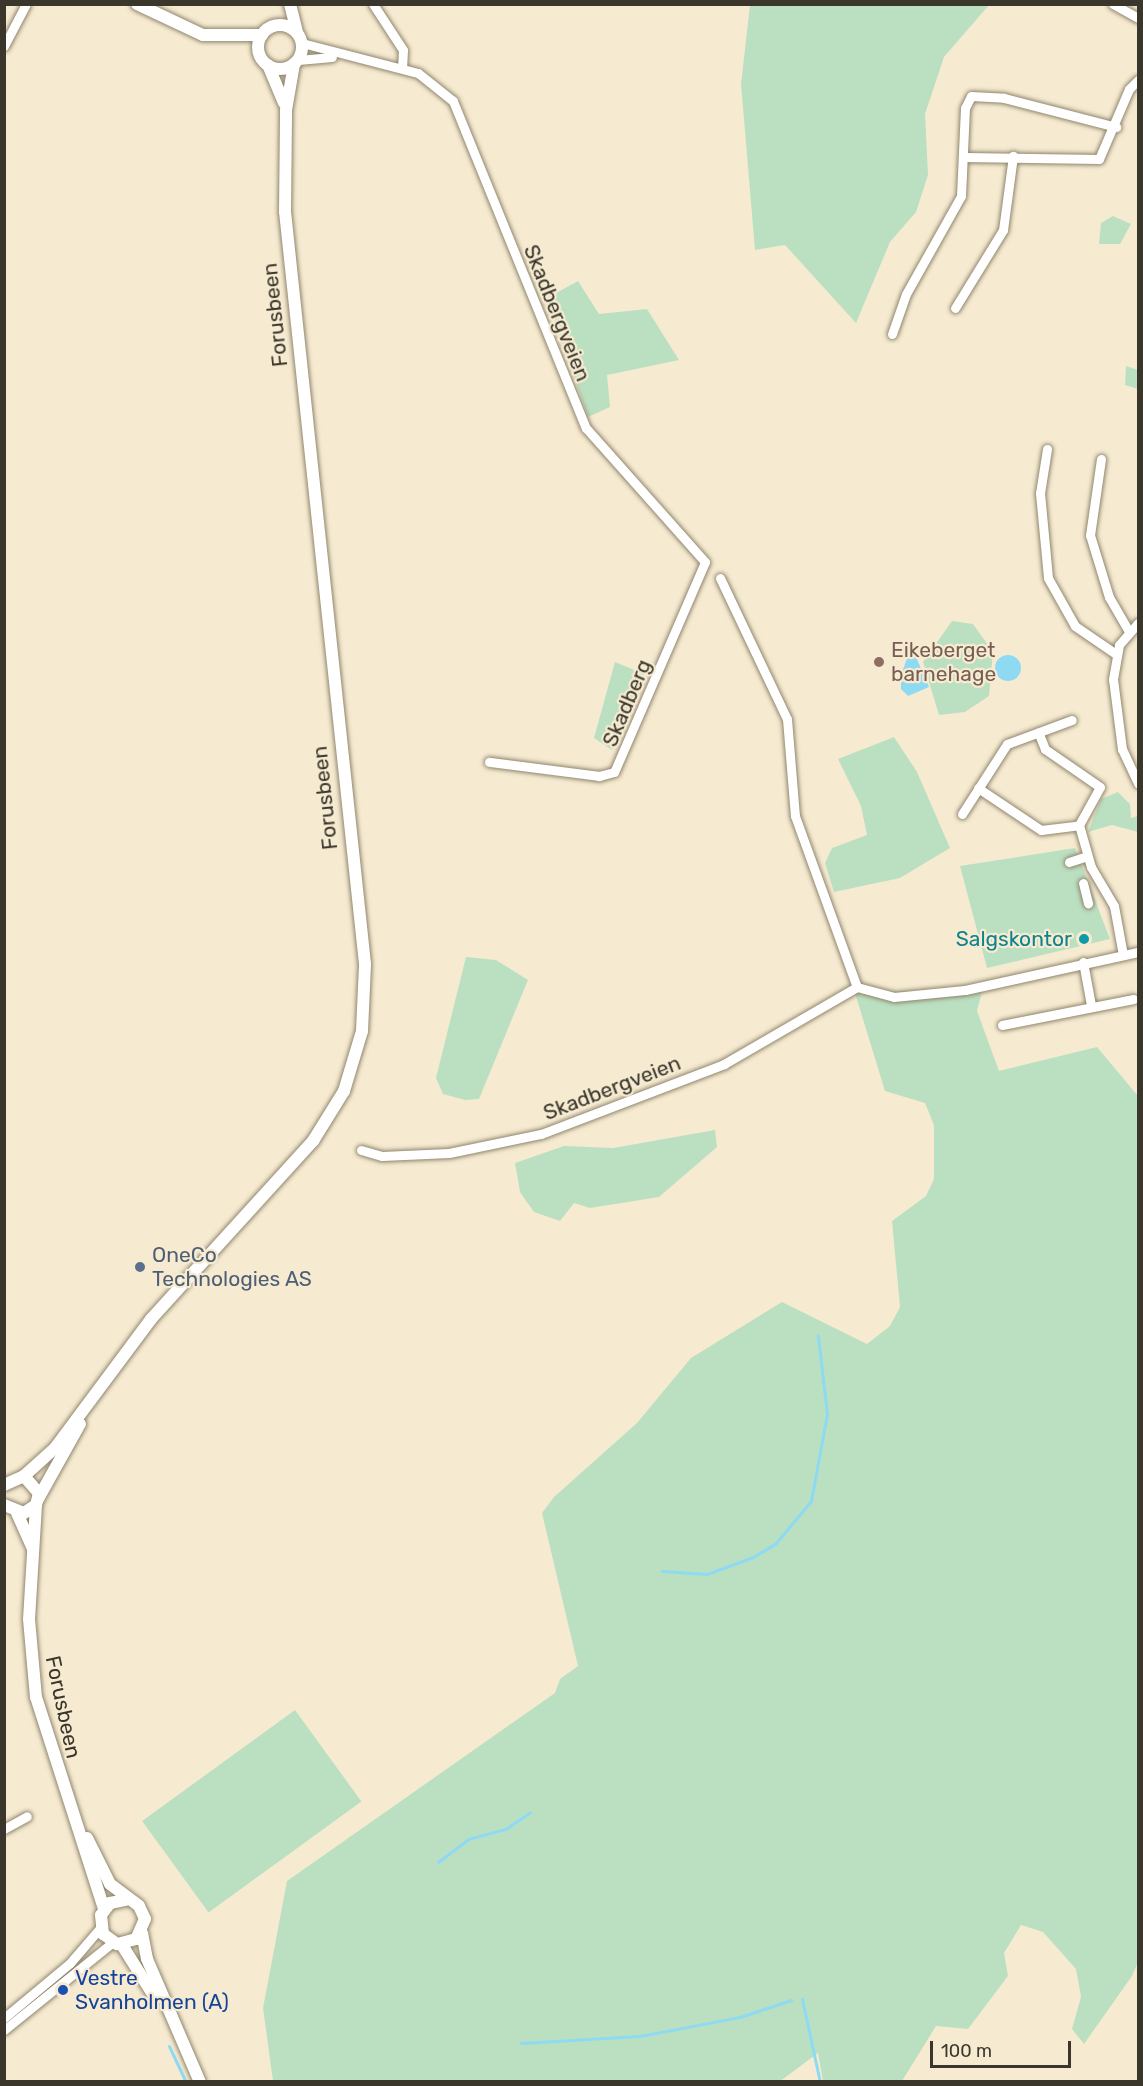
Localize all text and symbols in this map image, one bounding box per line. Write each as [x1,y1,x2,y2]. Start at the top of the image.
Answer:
street label: Skadbergveien [518,241,596,385]
street label: Forusbeen [257,262,293,368]
place label: Eikeberget barnehage [891,637,996,687]
marker: Eikeberget barnehage [872,655,886,669]
street label: Skadberg [597,656,657,750]
street label: Forusbeen [307,745,343,851]
place label: Salgskontor [956,926,1072,952]
marker: Salgskontor [1077,932,1091,946]
street label: Skadbergveien [540,1050,684,1126]
place label: OneCo Technologies AS [152,1242,312,1292]
marker: OneCo Technologies AS [133,1260,147,1274]
street label: Forusbeen [40,1653,86,1761]
place label: Vestre Svanholmen (A) [75,1965,229,2015]
marker: Vestre Svanholmen (A) [56,1983,70,1997]
scale bar [933,2029,1074,2067]
text: 100 m [941,2040,992,2062]

